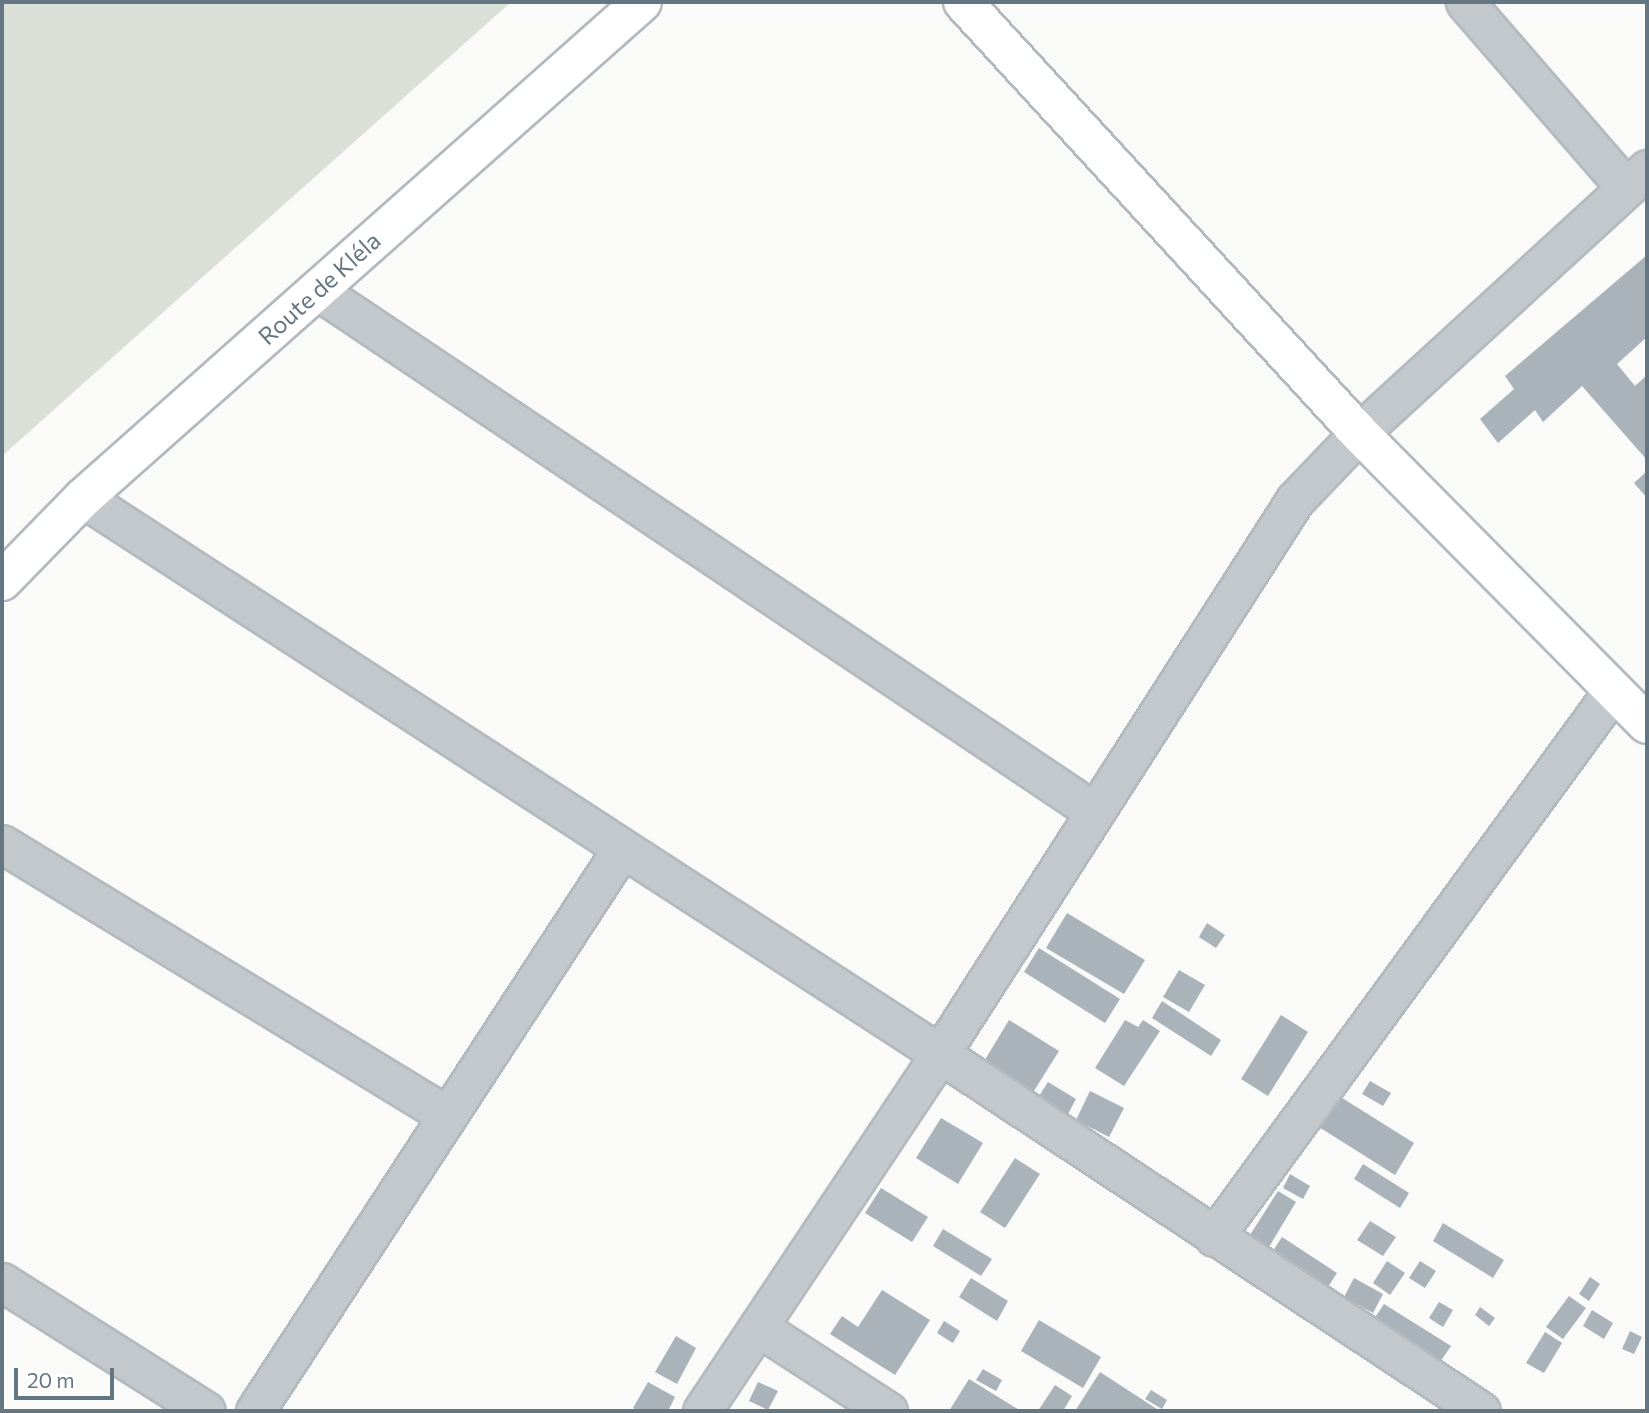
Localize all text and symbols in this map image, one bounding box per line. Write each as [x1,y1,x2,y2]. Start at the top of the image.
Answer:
street label: Route de Kléla [252,226,386,350]
scale bar [18,1354,117,1398]
text: 20 m [27,1367,75,1392]

